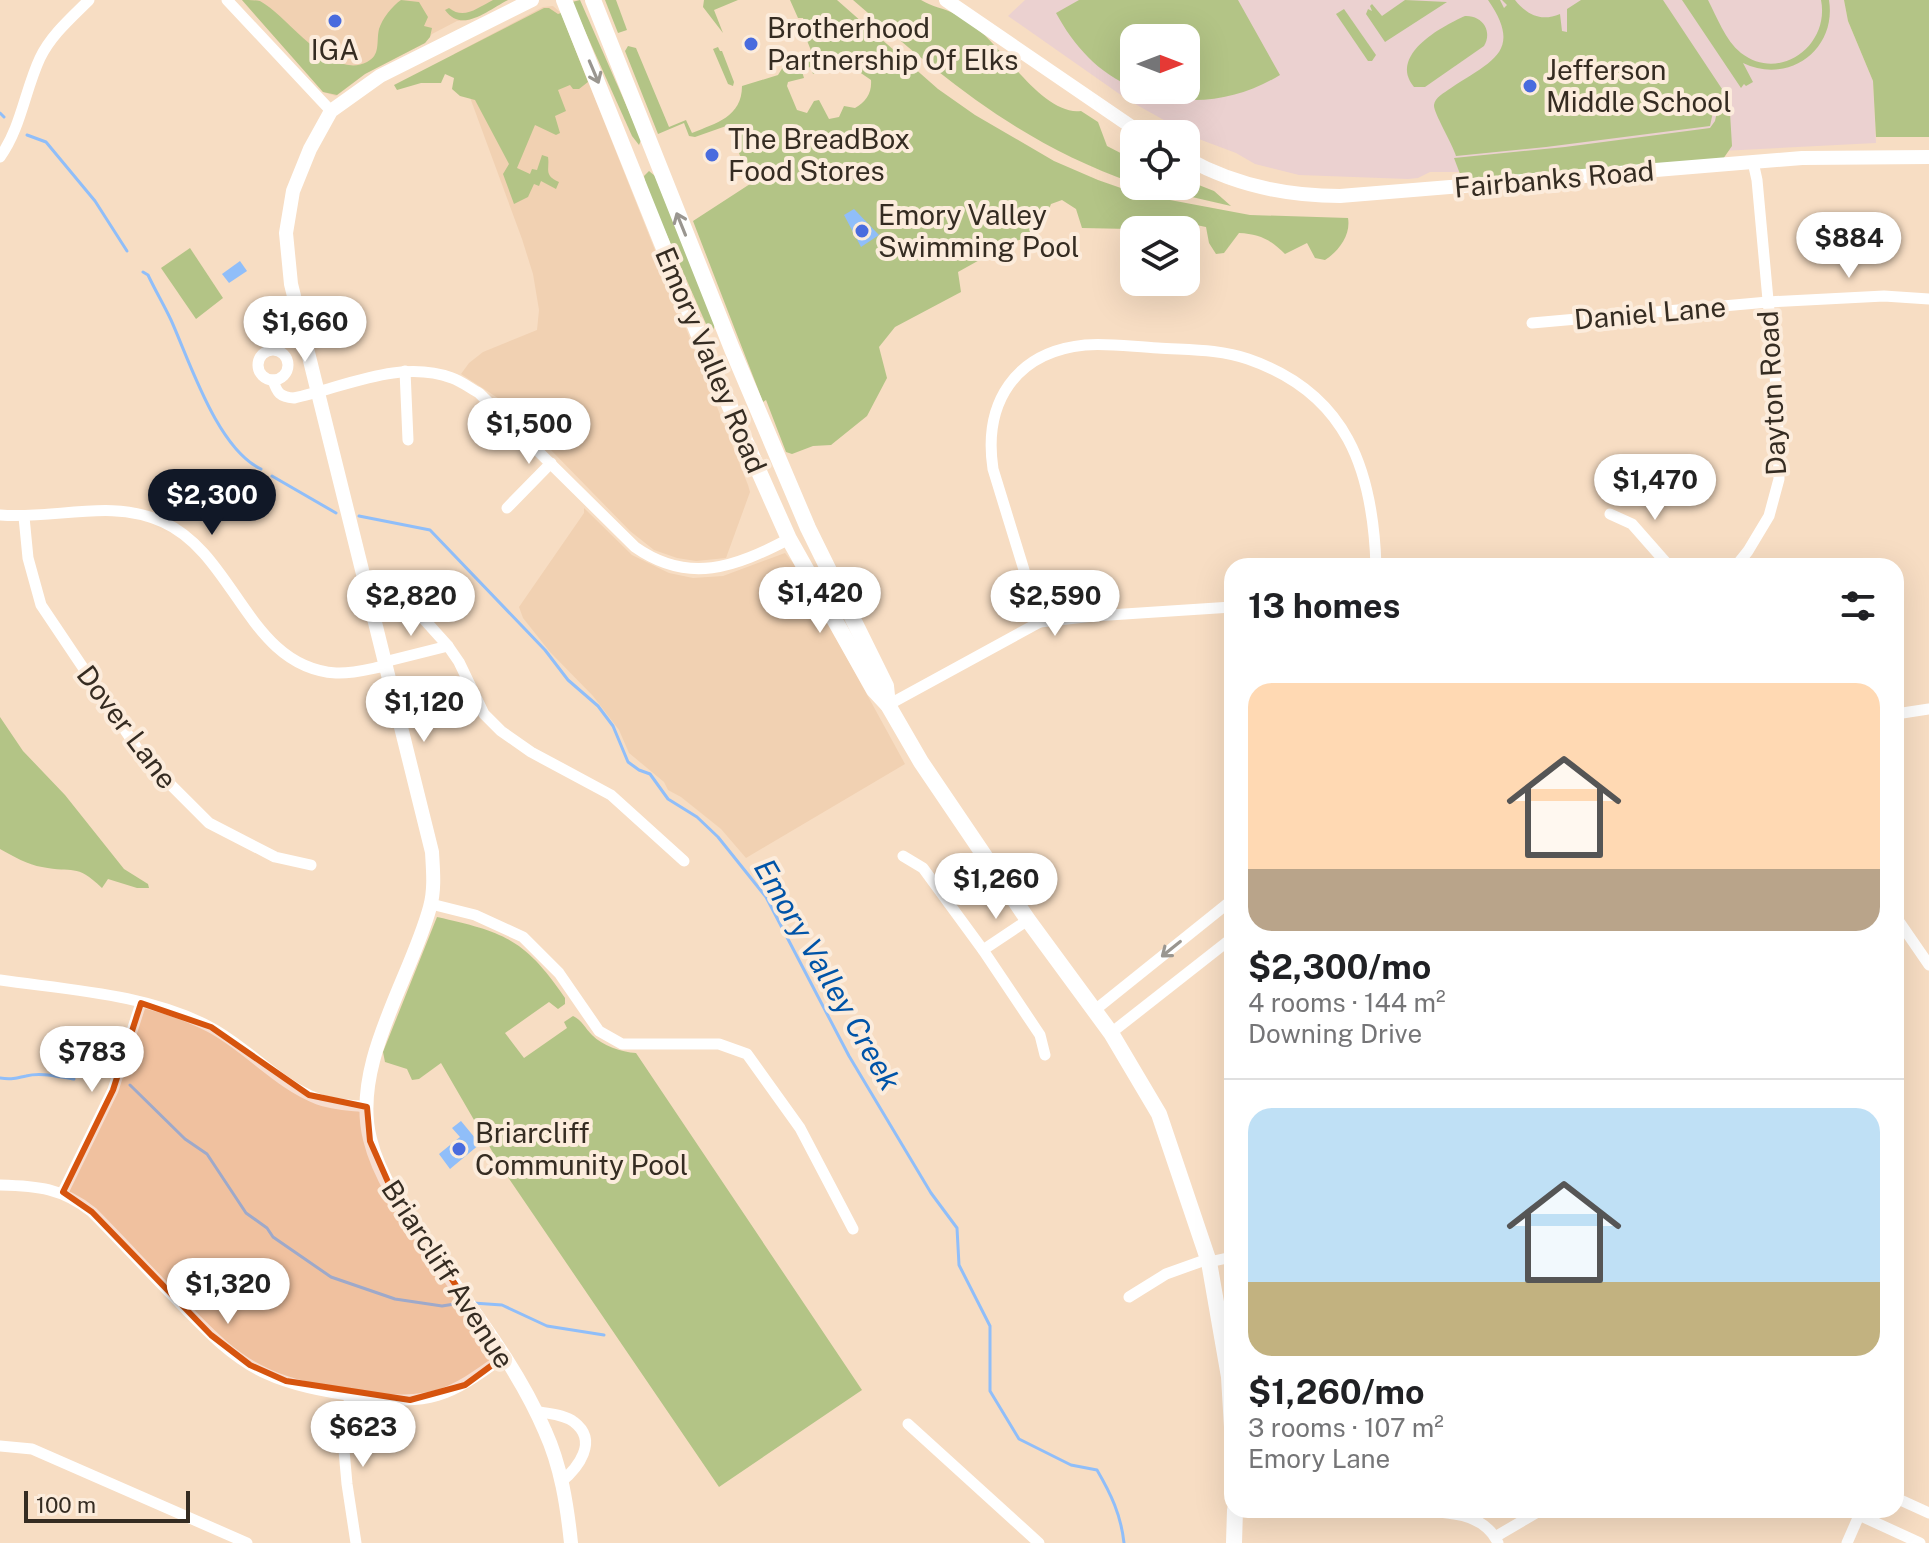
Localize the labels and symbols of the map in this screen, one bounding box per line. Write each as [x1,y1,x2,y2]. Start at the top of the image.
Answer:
place label: Brotherhood Partnership Of Elks [767,11,1018,76]
marker: IGA [326,12,344,30]
north arrow [1120,24,1200,104]
place label: IGA [311,33,359,66]
marker: Brotherhood Partnership Of Elks [742,35,760,53]
place label: Jefferson Middle School [1546,53,1732,118]
one-way arrow [587,59,602,84]
marker: Jefferson Middle School [1521,77,1539,95]
place label: The BreadBox Food Stores [728,122,910,187]
marker: The BreadBox Food Stores [703,146,721,164]
street label: Fairbanks Road [1453,153,1655,204]
place label: Emory Valley Swimming Pool [878,198,1080,263]
one-way arrow [673,212,688,236]
pin: $884 [1802,212,1896,280]
marker: Emory Valley Swimming Pool [853,222,871,240]
street label: Emory Valley Road [649,242,774,478]
street label: Daniel Lane [1573,289,1727,336]
pin: $1,660 [240,296,370,364]
street label: Dayton Road [1751,310,1792,476]
pin: $1,500 [464,398,594,466]
pin: $1,470 [1590,454,1720,522]
pin: $2,300 [147,469,277,537]
pin: $1,420 [755,567,885,635]
pin: $2,820 [346,570,476,638]
pin: $2,590 [990,570,1120,638]
street label: Dover Lane [70,659,184,795]
pin: $1,120 [359,676,489,744]
water label: Emory Valley Creek [747,852,909,1097]
pin: $1,260 [931,853,1061,921]
one-way arrow [1161,940,1182,958]
pin: $783 [45,1026,139,1094]
place label: Briarcliff Community Pool [475,1116,688,1181]
marker: Briarcliff Community Pool [450,1140,468,1158]
street label: Briarcliff Avenue [375,1173,522,1374]
pin: $1,320 [163,1258,293,1326]
pin: $623 [316,1401,410,1469]
scale bar [24,1487,190,1523]

